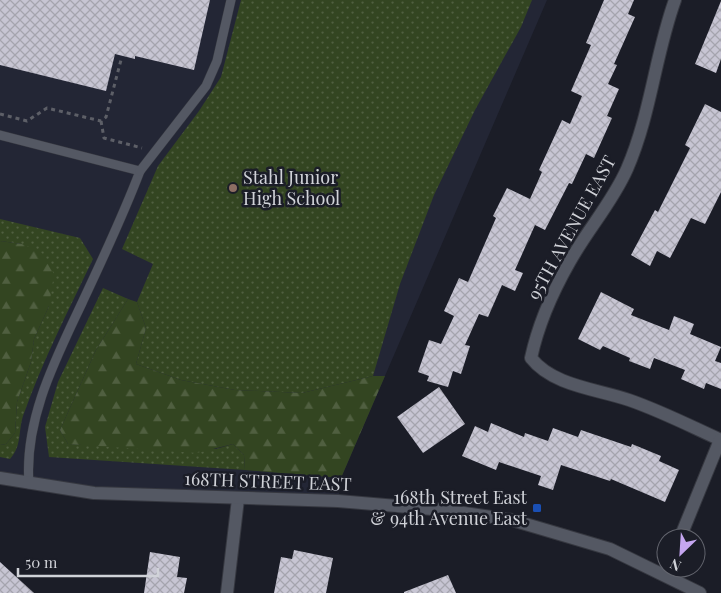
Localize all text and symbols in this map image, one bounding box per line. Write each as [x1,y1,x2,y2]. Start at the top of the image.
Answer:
street label: 95TH AVENUE EAST [521,151,621,304]
place label: Stahl Junior High School [243,165,340,210]
marker: Stahl Junior High School [227,182,239,194]
street label: 168TH STREET EAST [184,466,352,496]
place label: 168th Street East & 94th Avenue East [370,485,528,530]
marker: 168th Street East & 94th Avenue East [531,502,543,514]
north arrow [656,528,706,578]
scale bar [18,546,158,578]
text: 50 m [25,552,58,572]
text: N [667,554,684,576]

